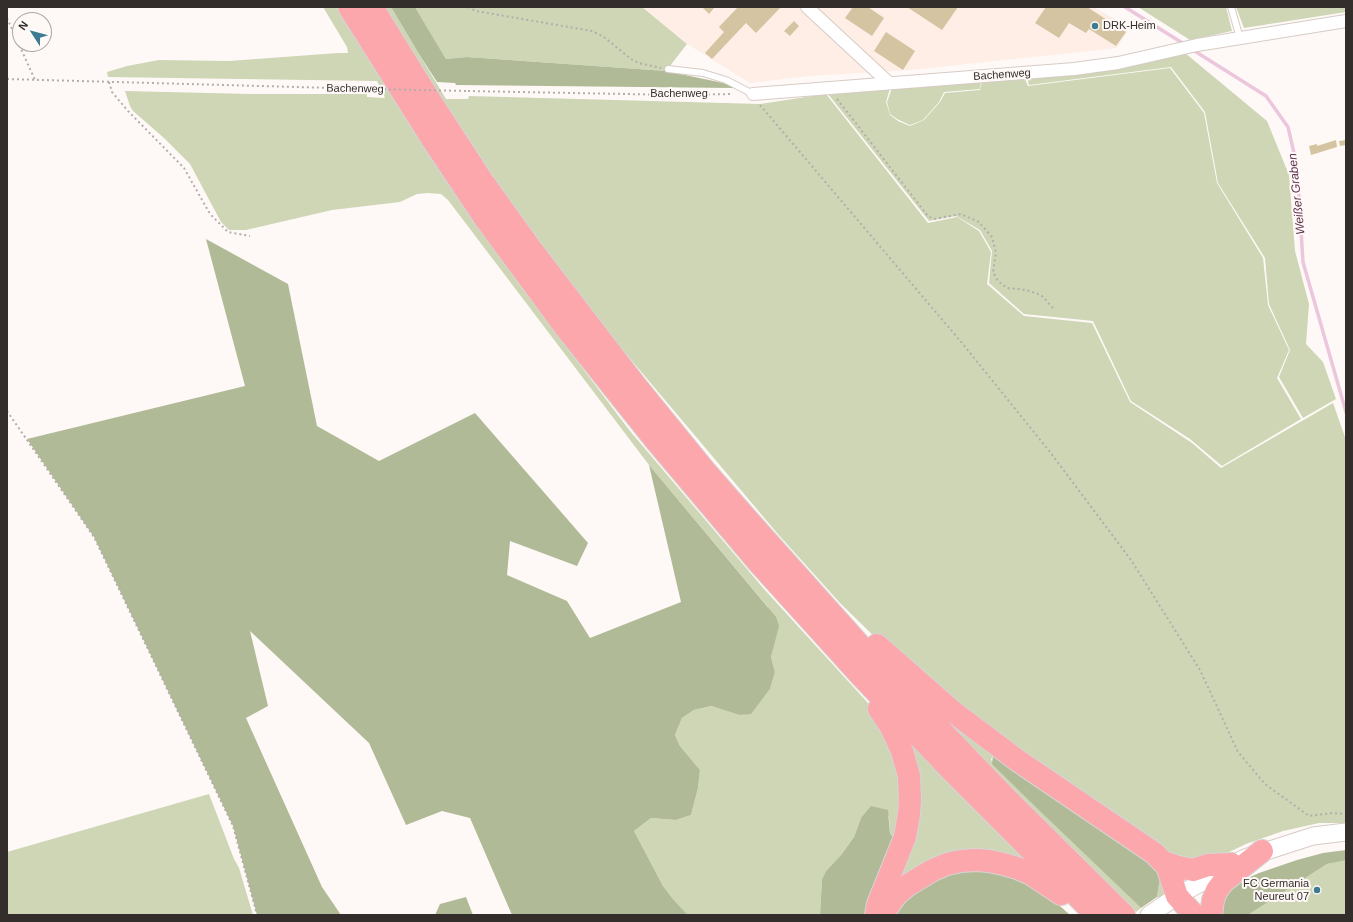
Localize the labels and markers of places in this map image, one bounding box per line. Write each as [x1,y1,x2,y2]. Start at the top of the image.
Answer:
place label: DRK-Heim [1103,19,1156,33]
marker: DRK-Heim [1090,21,1100,31]
place label: FC Germania Neureut 07 [1243,877,1309,903]
marker: FC Germania Neureut 07 [1312,885,1322,895]

